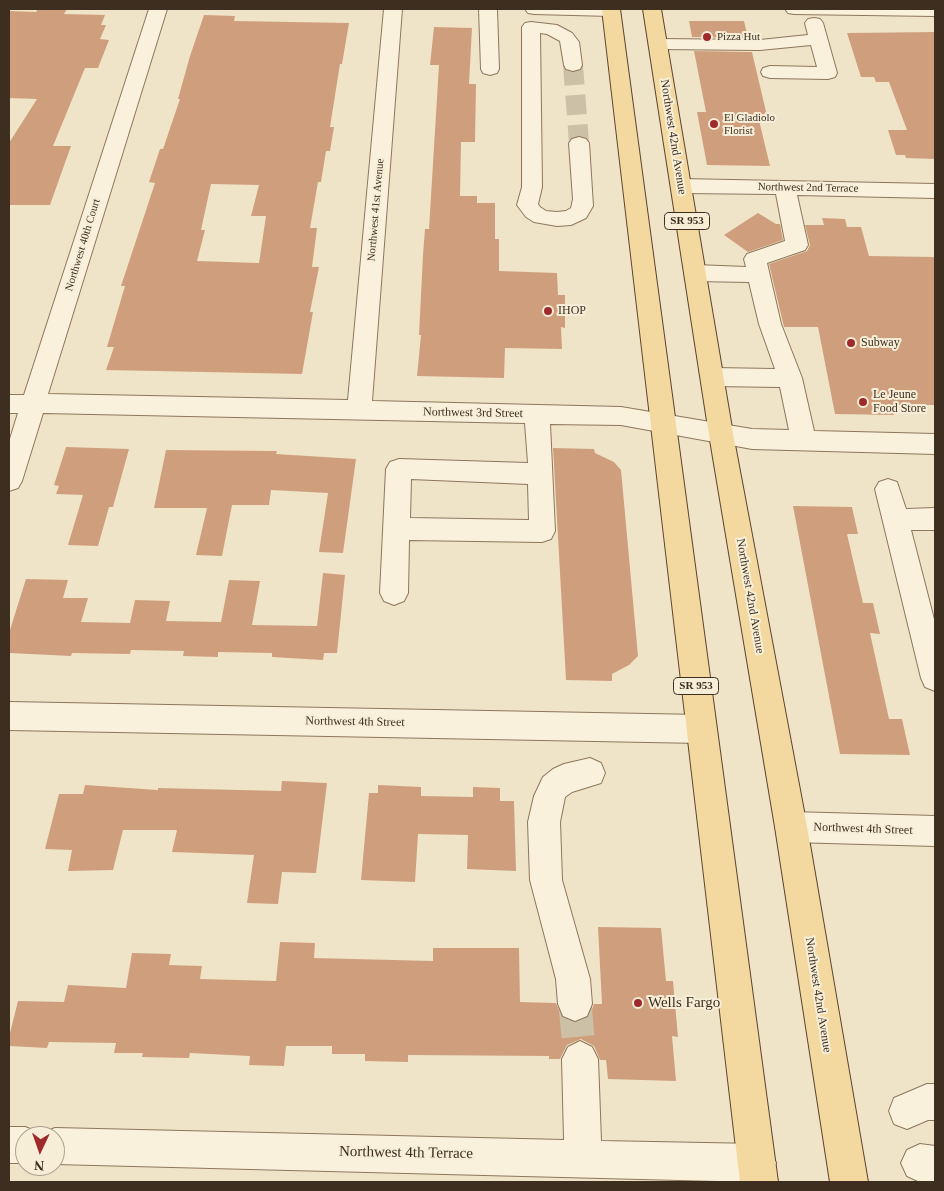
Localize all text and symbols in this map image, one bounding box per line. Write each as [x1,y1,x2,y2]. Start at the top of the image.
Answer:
place label: Pizza Hut [717,30,760,44]
marker: Pizza Hut [701,31,713,43]
street label: Northwest 42nd Avenue [657,78,689,196]
place label: El Gladiolo Florist [724,111,775,137]
marker: El Gladiolo Florist [708,118,720,130]
street label: Northwest 41st Avenue [365,158,387,262]
street label: Northwest 2nd Terrace [758,181,858,195]
street label: Northwest 40th Court [63,197,103,293]
road number: SR 953 [664,212,710,230]
place label: IHOP [558,304,586,318]
marker: IHOP [542,305,554,317]
place label: Subway [861,336,900,350]
marker: Subway [845,337,857,349]
place label: Le Jeune Food Store [873,388,926,416]
marker: Le Jeune Food Store [857,396,869,408]
street label: Northwest 3rd Street [423,405,523,421]
street label: Northwest 42nd Avenue [733,537,767,655]
road number: SR 953 [674,678,718,694]
street label: Northwest 4th Street [305,714,405,730]
street label: Northwest 4th Street [813,820,913,838]
street label: Northwest 42nd Avenue [802,936,834,1054]
place label: Wells Fargo [648,994,720,1012]
marker: Wells Fargo [632,997,644,1009]
north arrow [15,1126,65,1176]
street label: Northwest 4th Terrace [339,1143,473,1163]
text: N [34,1158,45,1173]

